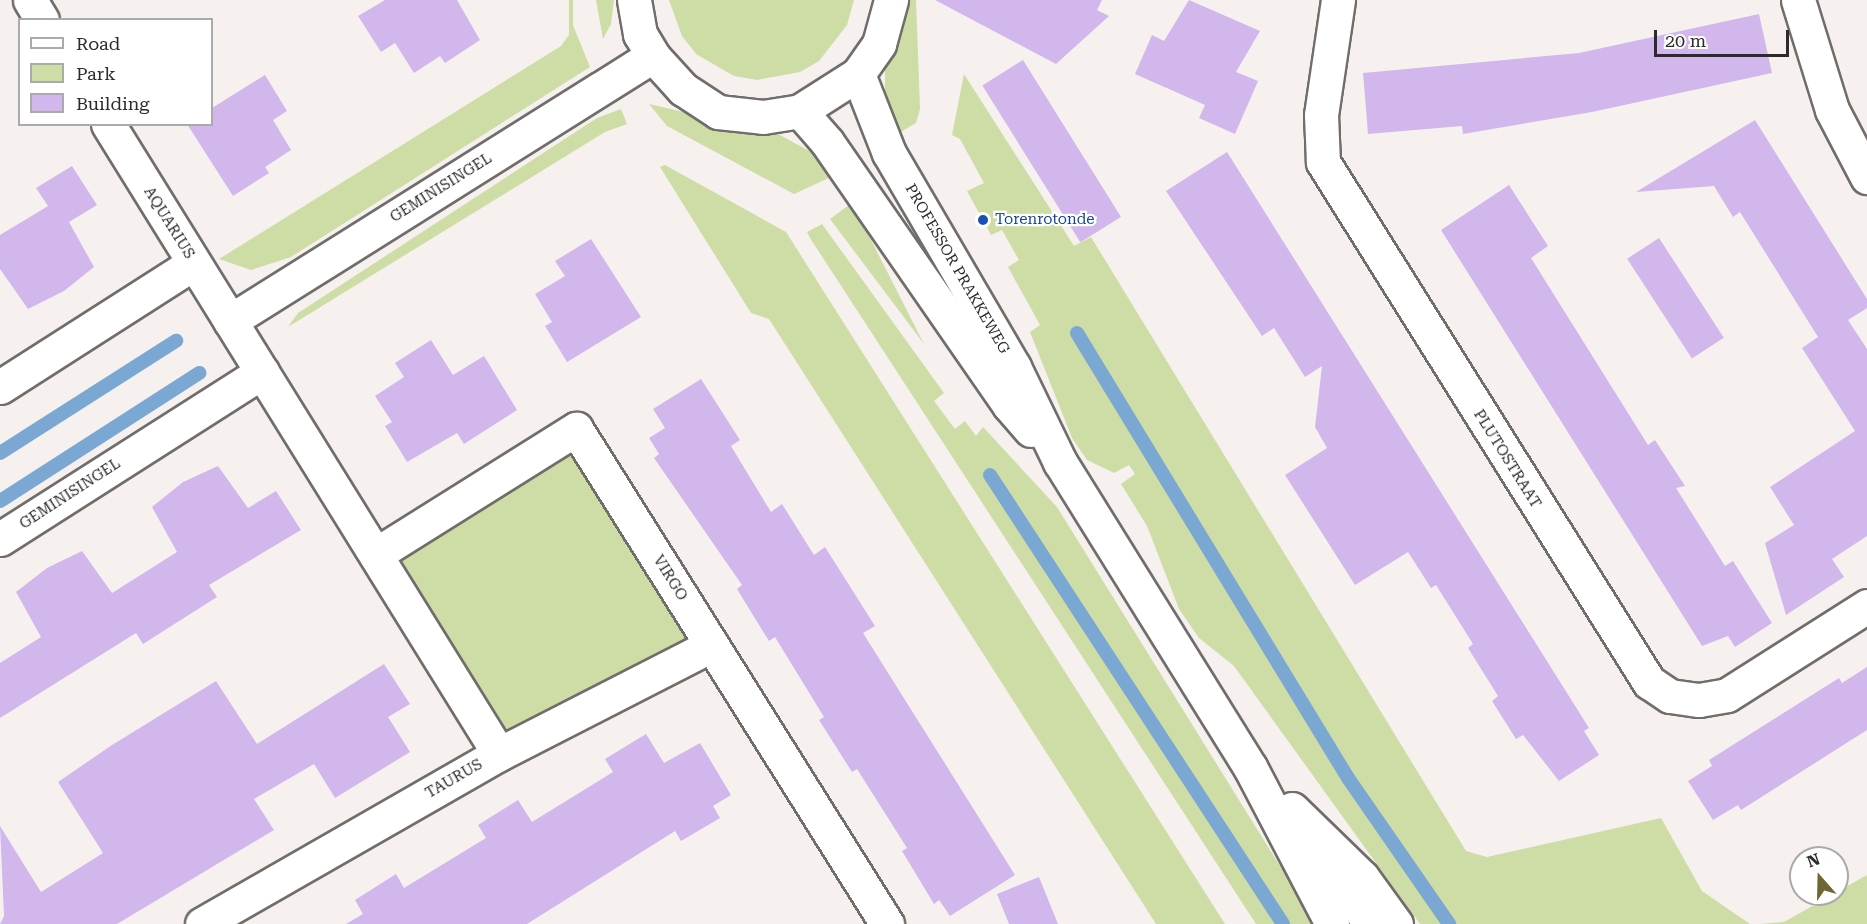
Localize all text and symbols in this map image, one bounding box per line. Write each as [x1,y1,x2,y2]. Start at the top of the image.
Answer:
legend [18,18,213,126]
scale bar [1657,18,1792,56]
text: 20 m [1665,30,1706,51]
text: Road [76,33,120,54]
text: Park [76,63,116,84]
text: Building [76,93,150,114]
street label: GEMINISINGEL [387,150,495,226]
street label: PROFESSOR PRAKKEWEG [901,181,1013,357]
street label: AQUARIUS [140,184,198,262]
place label: Torenrotonde [995,211,1095,229]
marker: Torenrotonde [976,213,990,227]
street label: PLUTOSTRAAT [1469,406,1545,512]
street label: GEMINISINGEL [16,455,124,533]
street label: VIRGO [649,552,691,604]
street label: TAURUS [422,755,486,803]
north arrow [1789,846,1849,906]
text: N [1804,849,1822,872]

